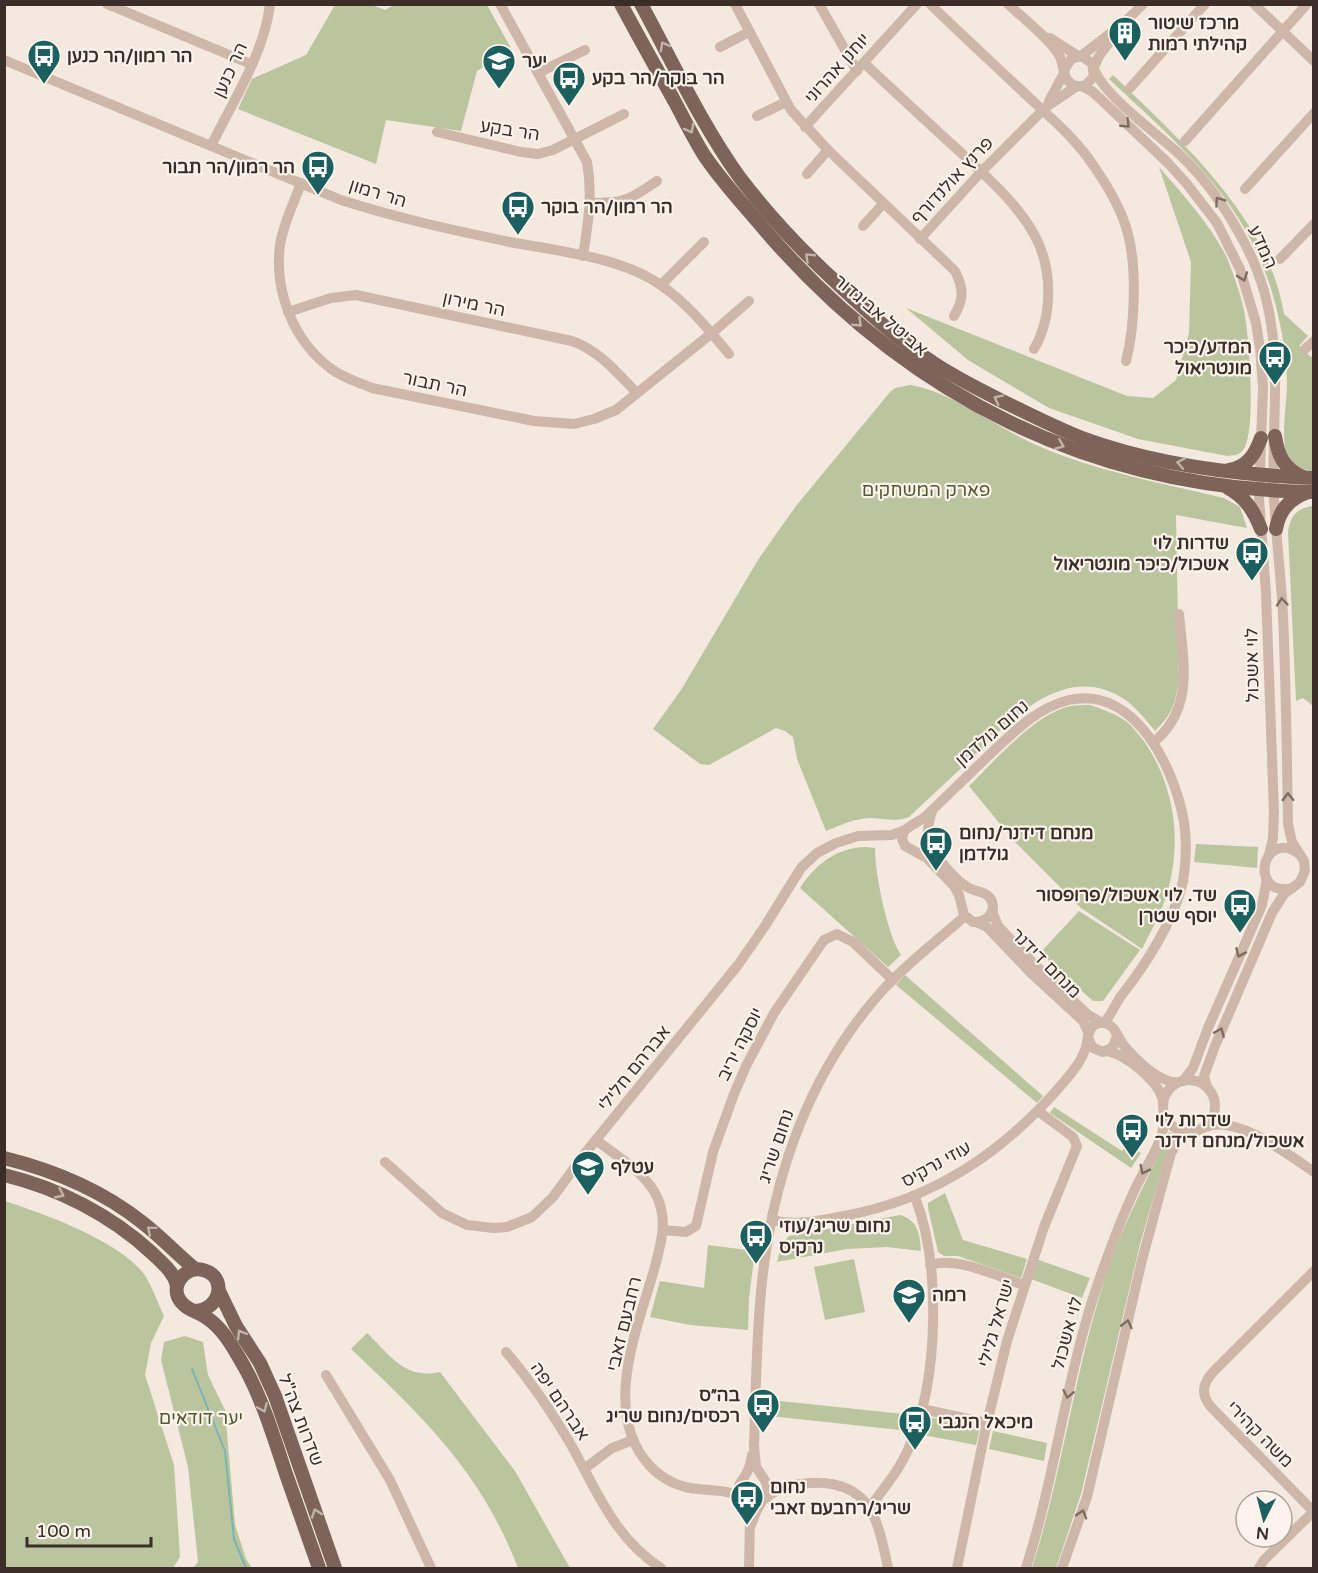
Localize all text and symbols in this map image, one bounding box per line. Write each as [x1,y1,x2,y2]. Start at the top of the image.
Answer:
place label: מרכז שיטור קהילתי רמות [1148,12,1247,55]
building icon: מרכז שיטור קהילתי רמות [1107,15,1143,62]
street label: יוחנן אהרוני [800,28,874,108]
bus stop icon: הר רמון/הר כנען [26,38,62,85]
street label: הר כנען [208,39,252,101]
one-way arrow [660,41,671,52]
school or university icon: יער [481,43,517,90]
place label: הר רמון/הר כנען [67,45,192,67]
place label: יער [522,50,547,72]
bus stop icon: הר בוקר/הר בקע [551,60,587,107]
place label: הר בוקר/הר בקע [591,67,725,89]
street label: הר בקע [479,114,541,146]
one-way arrow [1119,116,1130,127]
one-way arrow [683,123,694,134]
street label: פרנץ אולנדורף [906,132,998,228]
bus stop icon: הר רמון/הר תבור [300,149,336,196]
place label: הר רמון/הר תבור [162,156,295,178]
street label: הר רמון [347,174,409,212]
bus stop icon: הר רמון/הר בוקר [500,189,536,236]
place label: הר רמון/הר בוקר [541,196,673,218]
one-way arrow [1215,197,1226,208]
street label: המדע [1244,222,1282,272]
one-way arrow [806,253,816,264]
street label: אביטל אביגדור [830,269,932,361]
one-way arrow [1236,271,1249,282]
street label: הר מירון [441,287,507,321]
one-way arrow [851,316,862,327]
place label: המדע/כיכר מונטריאול [1164,336,1252,379]
bus stop icon: המדע/כיכר מונטריאול [1257,339,1293,386]
street label: הר תבור [401,366,469,402]
one-way arrow [993,394,1004,406]
one-way arrow [1054,438,1065,450]
one-way arrow [1176,458,1186,471]
park label: פארק המשחקים [862,479,990,501]
place label: שדרות לוי אשכול/כיכר מונטריאול [1054,532,1229,575]
bus stop icon: שדרות לוי אשכול/כיכר מונטריאול [1234,535,1270,582]
one-way arrow [1276,598,1289,607]
street label: לוי אשכול [1240,628,1264,702]
street label: נחום גולדמן [951,695,1033,771]
one-way arrow [1281,792,1294,801]
place label: מנחם דידנר/נחום גולדמן [959,822,1093,865]
bus stop icon: מנחם דידנר/נחום גולדמן [918,825,954,872]
place label: שד. לוי אשכול/פרופסור יוסף שטרן [1036,884,1217,927]
bus stop icon: שד. לוי אשכול/פרופסור יוסף שטרן [1222,887,1258,934]
street label: מנחם דידנר [1006,923,1086,1003]
one-way arrow [1236,947,1248,958]
street label: יוסקה יריב [712,1004,768,1084]
street label: אברהם חלילי [593,1021,675,1115]
one-way arrow [1213,1027,1225,1038]
street label: נחום שריג [753,1106,799,1186]
place label: שדרות לוי אשכול/מנחם דידנר [1155,1109,1304,1152]
bus stop icon: שדרות לוי אשכול/מנחם דידנר [1114,1112,1150,1159]
street label: עוזי נרקיס [897,1136,975,1192]
school or university icon: עטלף [570,1149,606,1196]
place label: עטלף [611,1156,654,1178]
one-way arrow [1140,1163,1152,1174]
one-way arrow [53,1187,64,1199]
place label: נחום שריג/עוזי נרקיס [779,1215,891,1258]
bus stop icon: נחום שריג/עוזי נרקיס [738,1218,774,1265]
one-way arrow [147,1226,158,1237]
street label: רחבעם זאבי [602,1274,646,1374]
street label: ישראל גלילי [973,1276,1019,1370]
school or university icon: רמה [891,1277,927,1324]
place label: רמה [932,1284,967,1306]
street label: לוי אשכול [1047,1294,1087,1372]
one-way arrow [1120,1319,1133,1329]
one-way arrow [237,1330,249,1340]
street label: אברהם יפה [526,1357,594,1445]
street label: שדרות צה"ל [273,1371,329,1469]
place label: בה״ס רכסים/נחום שריג [605,1384,740,1427]
bus stop icon: בה״ס רכסים/נחום שריג [745,1387,781,1434]
one-way arrow [1062,1388,1075,1398]
street label: משה קהירי [1222,1396,1298,1472]
one-way arrow [256,1401,268,1412]
bus stop icon: מיכאל הנגבי [897,1404,933,1451]
park label: יער דודאים [159,1407,243,1429]
place label: מיכאל הנגבי [938,1411,1033,1433]
place label: נחום שריג/רחבעם זאבי [770,1476,911,1519]
bus stop icon: נחום שריג/רחבעם זאבי [729,1479,765,1526]
north arrow [1234,1489,1294,1549]
one-way arrow [311,1508,323,1519]
one-way arrow [1075,1509,1088,1520]
scale bar [27,1510,152,1548]
text: 100 m [36,1520,91,1542]
text: N [1255,1522,1270,1544]

